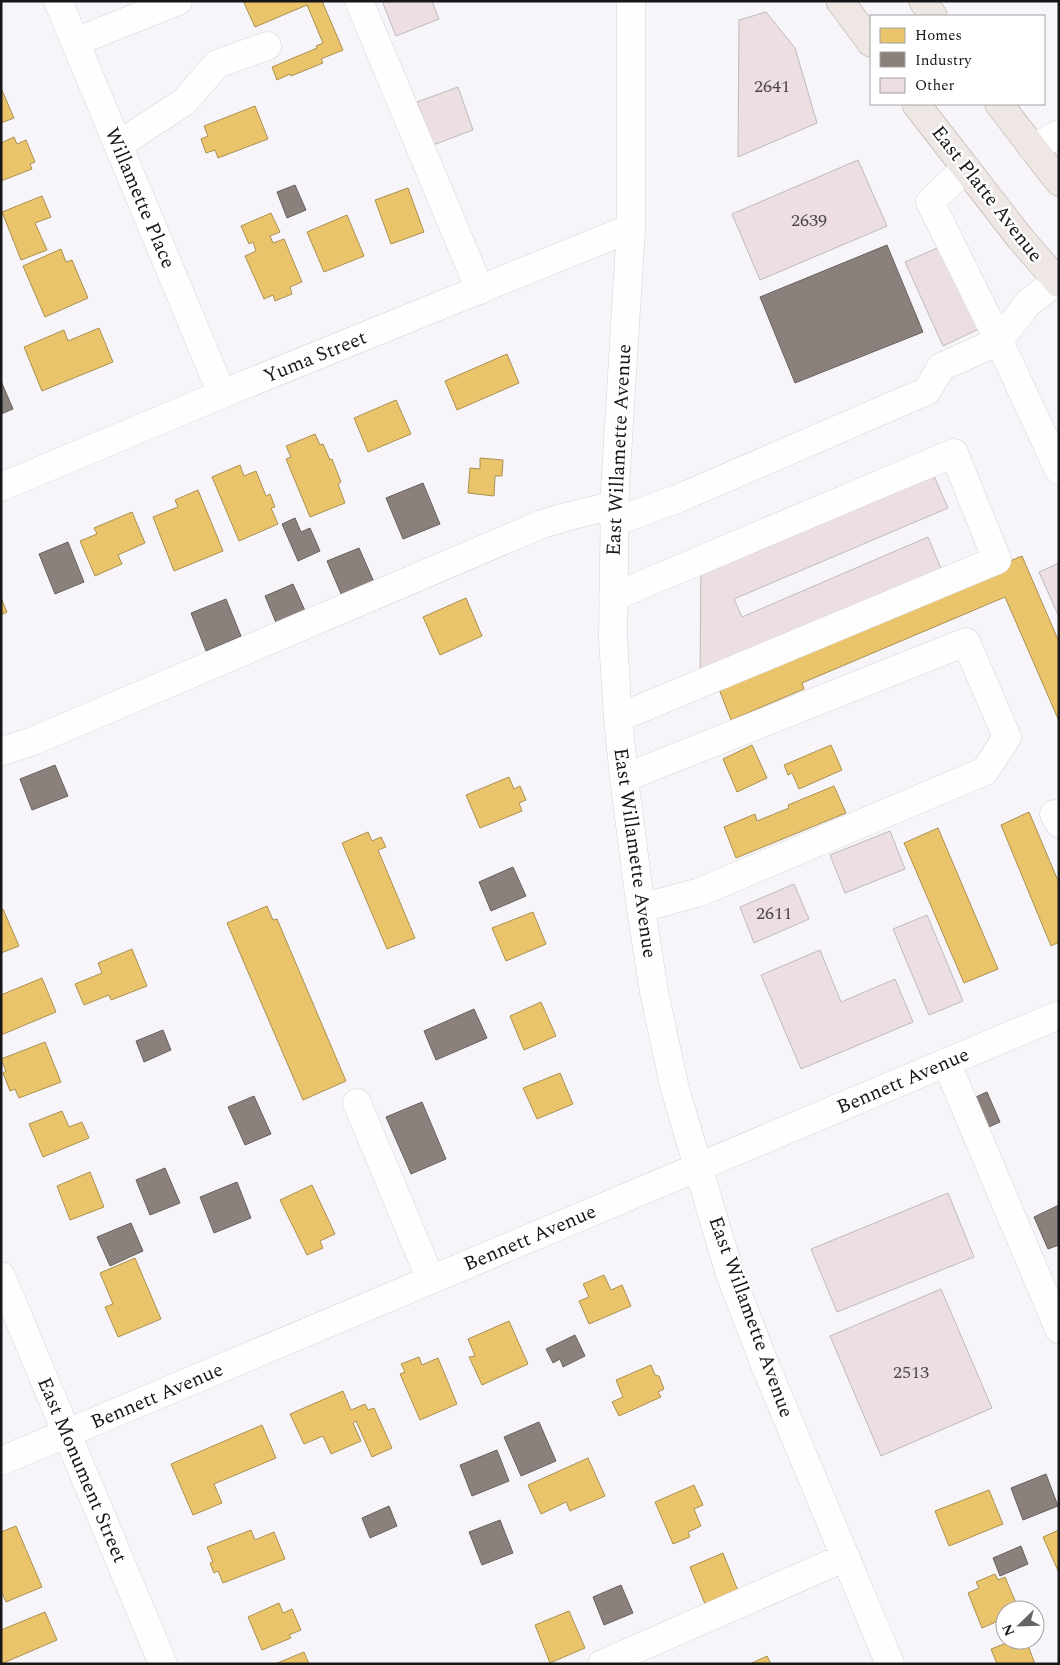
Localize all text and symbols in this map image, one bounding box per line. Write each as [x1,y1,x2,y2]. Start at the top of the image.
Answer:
legend [870,15,1045,105]
text: Homes [915,24,962,47]
text: Industry [915,49,972,72]
house number: 2641 [754,73,790,100]
text: Other [915,74,954,97]
street label: East Platte Avenue [924,119,1050,269]
street label: Willamette Place [97,123,183,273]
house number: 2639 [791,207,827,234]
street label: Yuma Street [259,323,371,391]
street label: East Willamette Avenue [598,343,640,557]
street label: East Willamette Avenue [605,746,665,960]
house number: 2611 [756,900,792,927]
street label: Bennett Avenue [832,1040,974,1122]
street label: Bennett Avenue [459,1197,601,1279]
street label: East Willamette Avenue [701,1212,801,1422]
street label: Bennett Avenue [86,1355,228,1437]
house number: 2513 [893,1359,929,1386]
street label: East Monument Street [29,1372,135,1568]
north arrow [995,1600,1045,1650]
text: N [997,1621,1020,1639]

